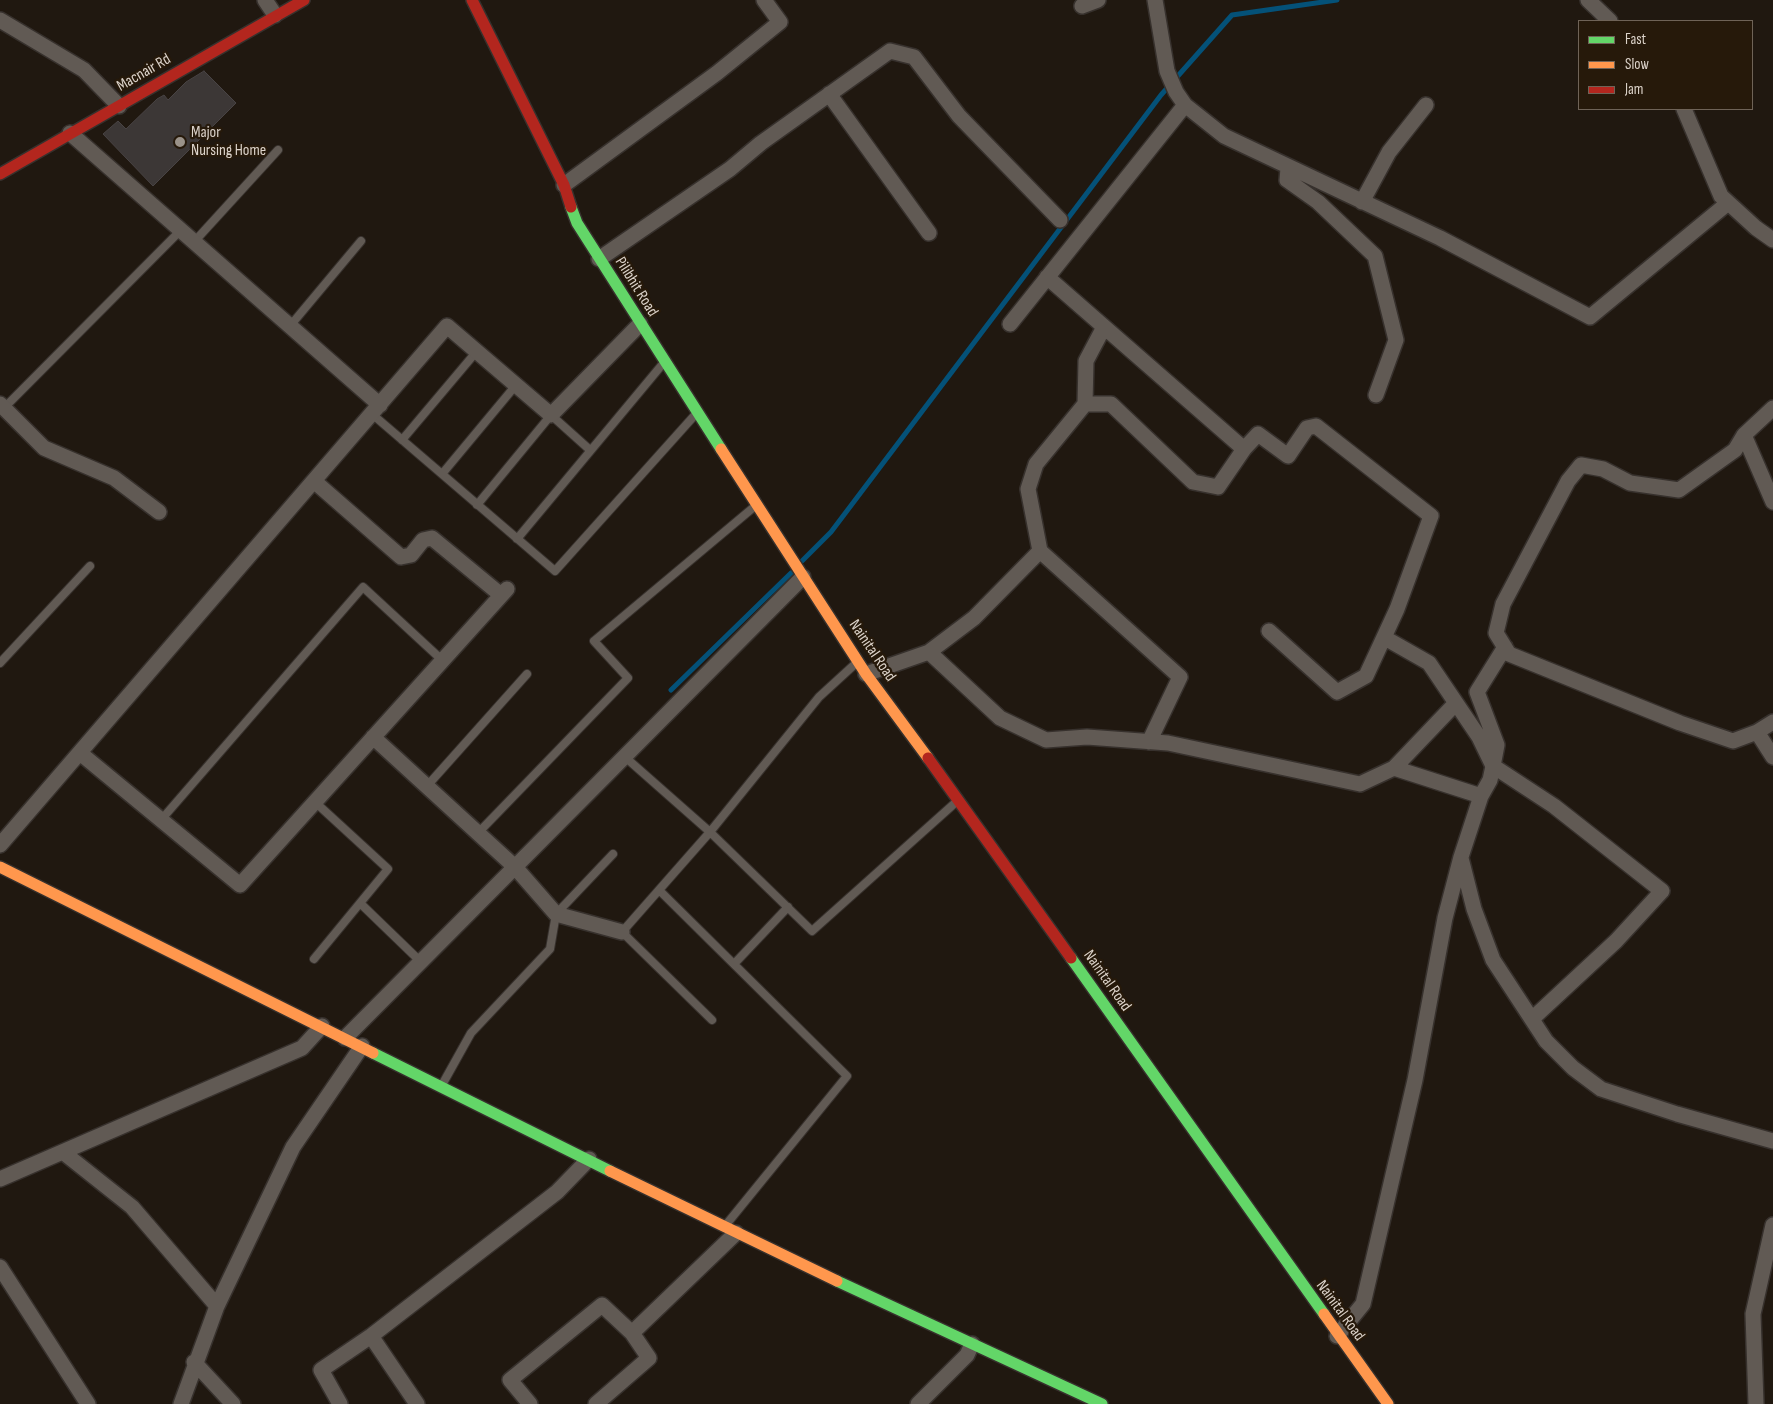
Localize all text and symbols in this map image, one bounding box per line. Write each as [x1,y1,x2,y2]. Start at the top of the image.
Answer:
legend [1578,20,1753,110]
text: Fast [1625,30,1646,49]
street label: Macnair Rd [114,50,174,96]
text: Slow [1625,55,1649,74]
text: Jam [1625,80,1643,99]
place label: Major Nursing Home [191,123,266,161]
marker: Major Nursing Home [173,135,187,149]
street label: Pilibhit Road [610,254,662,320]
street label: Nainital Road [844,617,900,685]
street label: Nainital Road [1079,947,1135,1015]
street label: Nainital Road [1312,1277,1368,1345]

